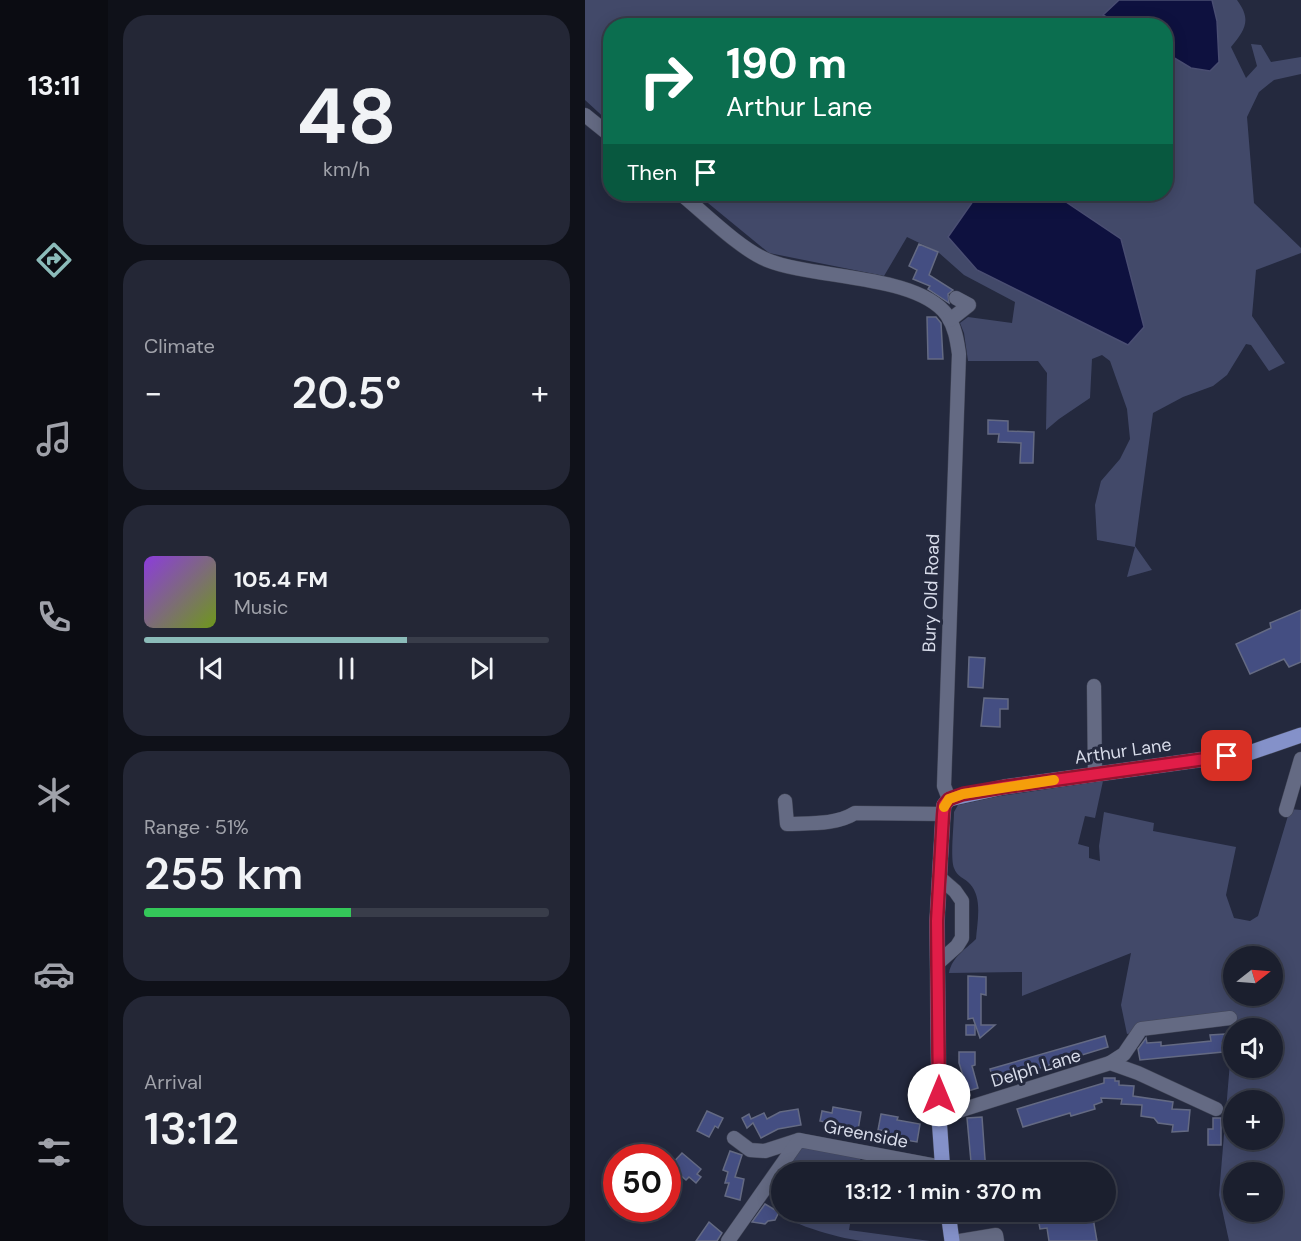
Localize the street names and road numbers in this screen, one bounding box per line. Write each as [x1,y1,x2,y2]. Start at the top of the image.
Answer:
street label: Bury Old Road [917,533,945,653]
street label: Arthur Lane [1073,732,1173,770]
street label: Delph Lane [988,1043,1084,1093]
street label: Greenside [822,1114,910,1154]

